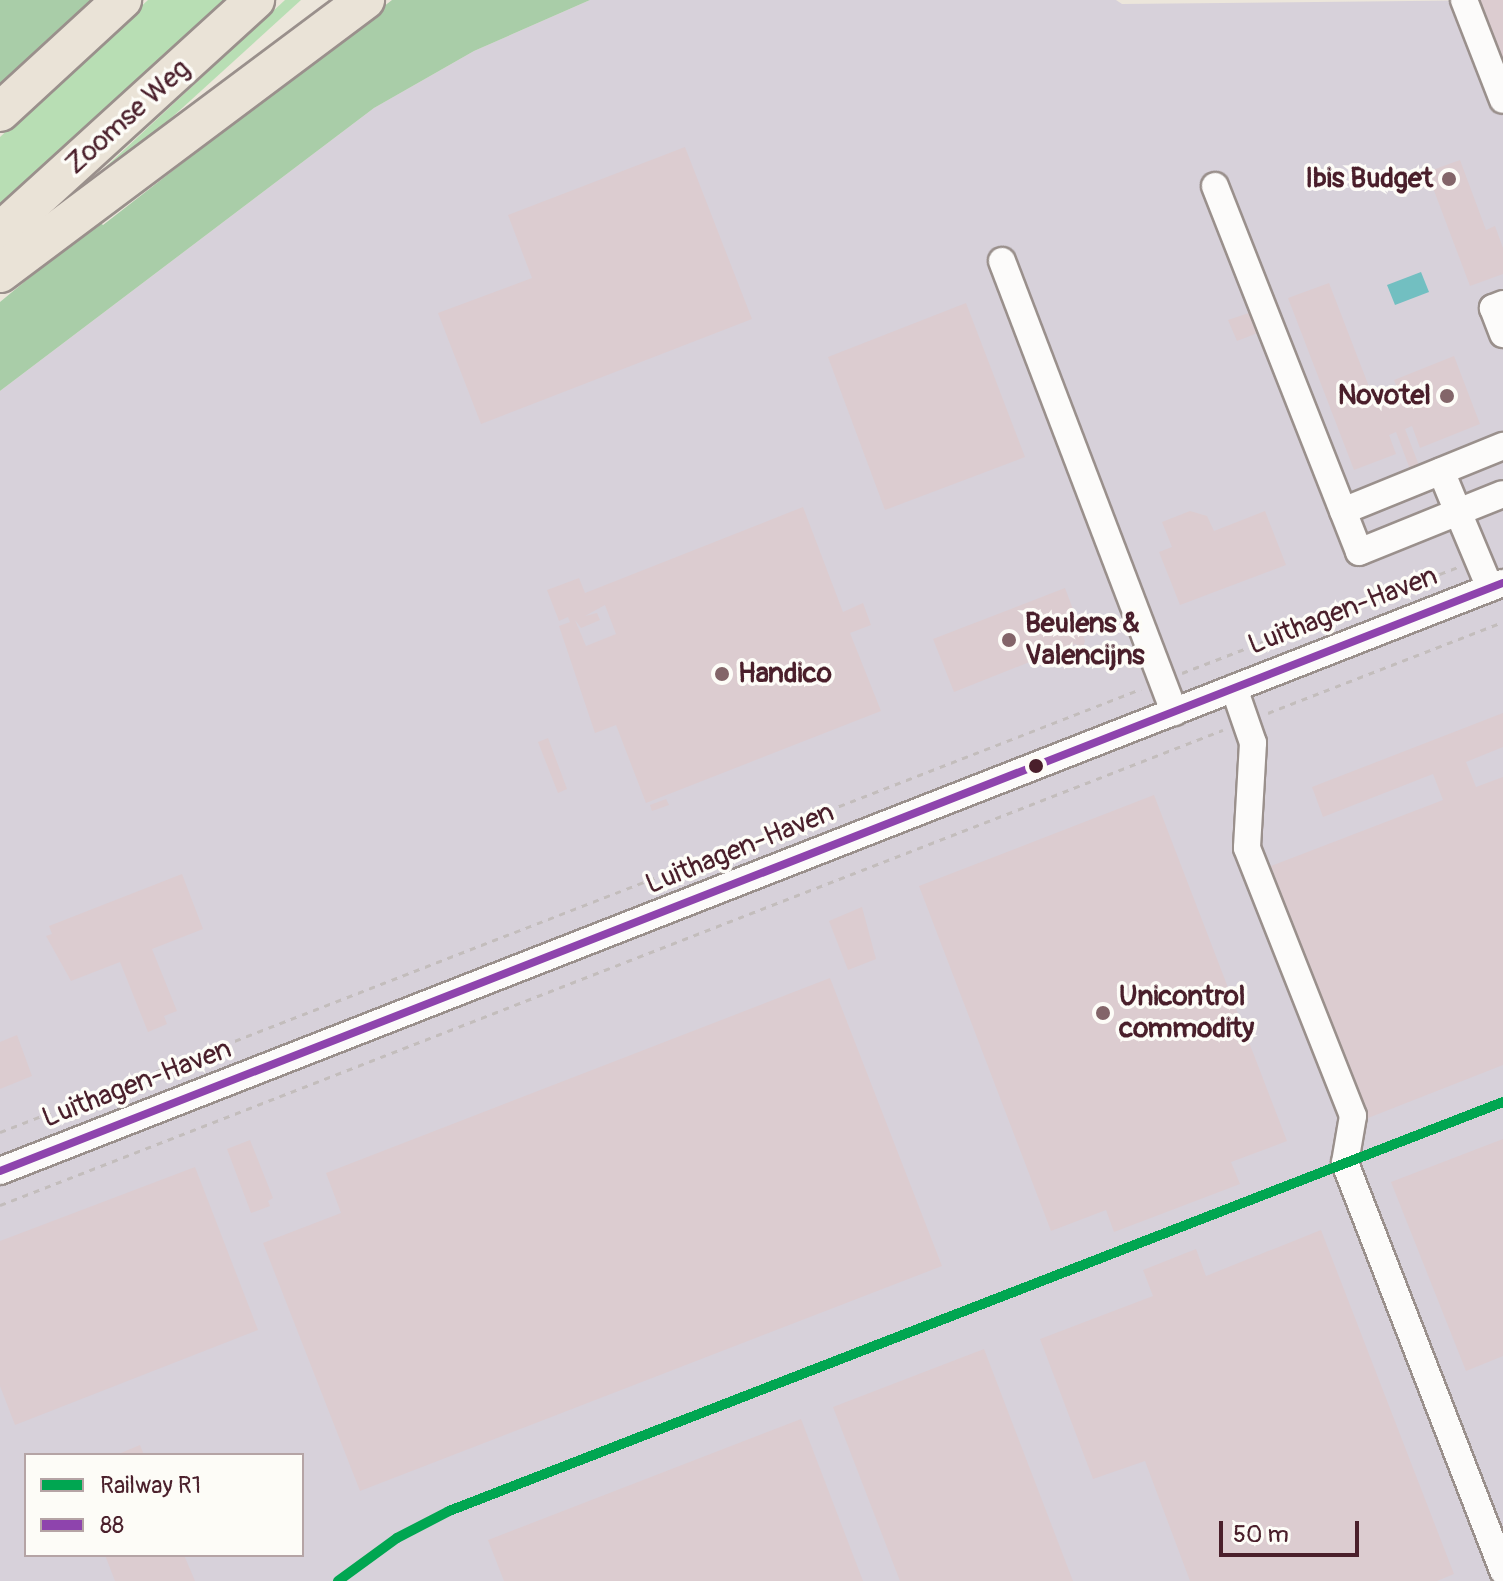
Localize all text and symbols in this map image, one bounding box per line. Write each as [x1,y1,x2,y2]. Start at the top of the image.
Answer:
street label: Zoomse Weg [59,52,197,182]
place label: Ibis Budget [1305,162,1433,196]
marker: Ibis Budget [1440,170,1458,188]
place label: Novotel [1338,379,1431,413]
marker: Novotel [1438,387,1456,405]
street label: Luithagen-Haven [1244,560,1442,662]
place label: Beulens & Valencijns [1025,607,1145,673]
marker: Beulens & Valencijns [1000,631,1018,649]
place label: Handico [738,657,832,691]
marker: Handico [713,665,731,683]
unlabelled marker [1028,758,1044,774]
street label: Luithagen-Haven [641,796,839,902]
place label: Unicontrol commodity [1119,980,1254,1046]
marker: Unicontrol commodity [1094,1004,1112,1022]
street label: Luithagen-Haven [38,1033,236,1135]
legend [24,1453,304,1557]
text: Railway R1 [100,1471,201,1500]
scale bar [1223,1505,1363,1555]
text: 88 [100,1511,124,1540]
text: 50 m [1233,1520,1289,1549]

